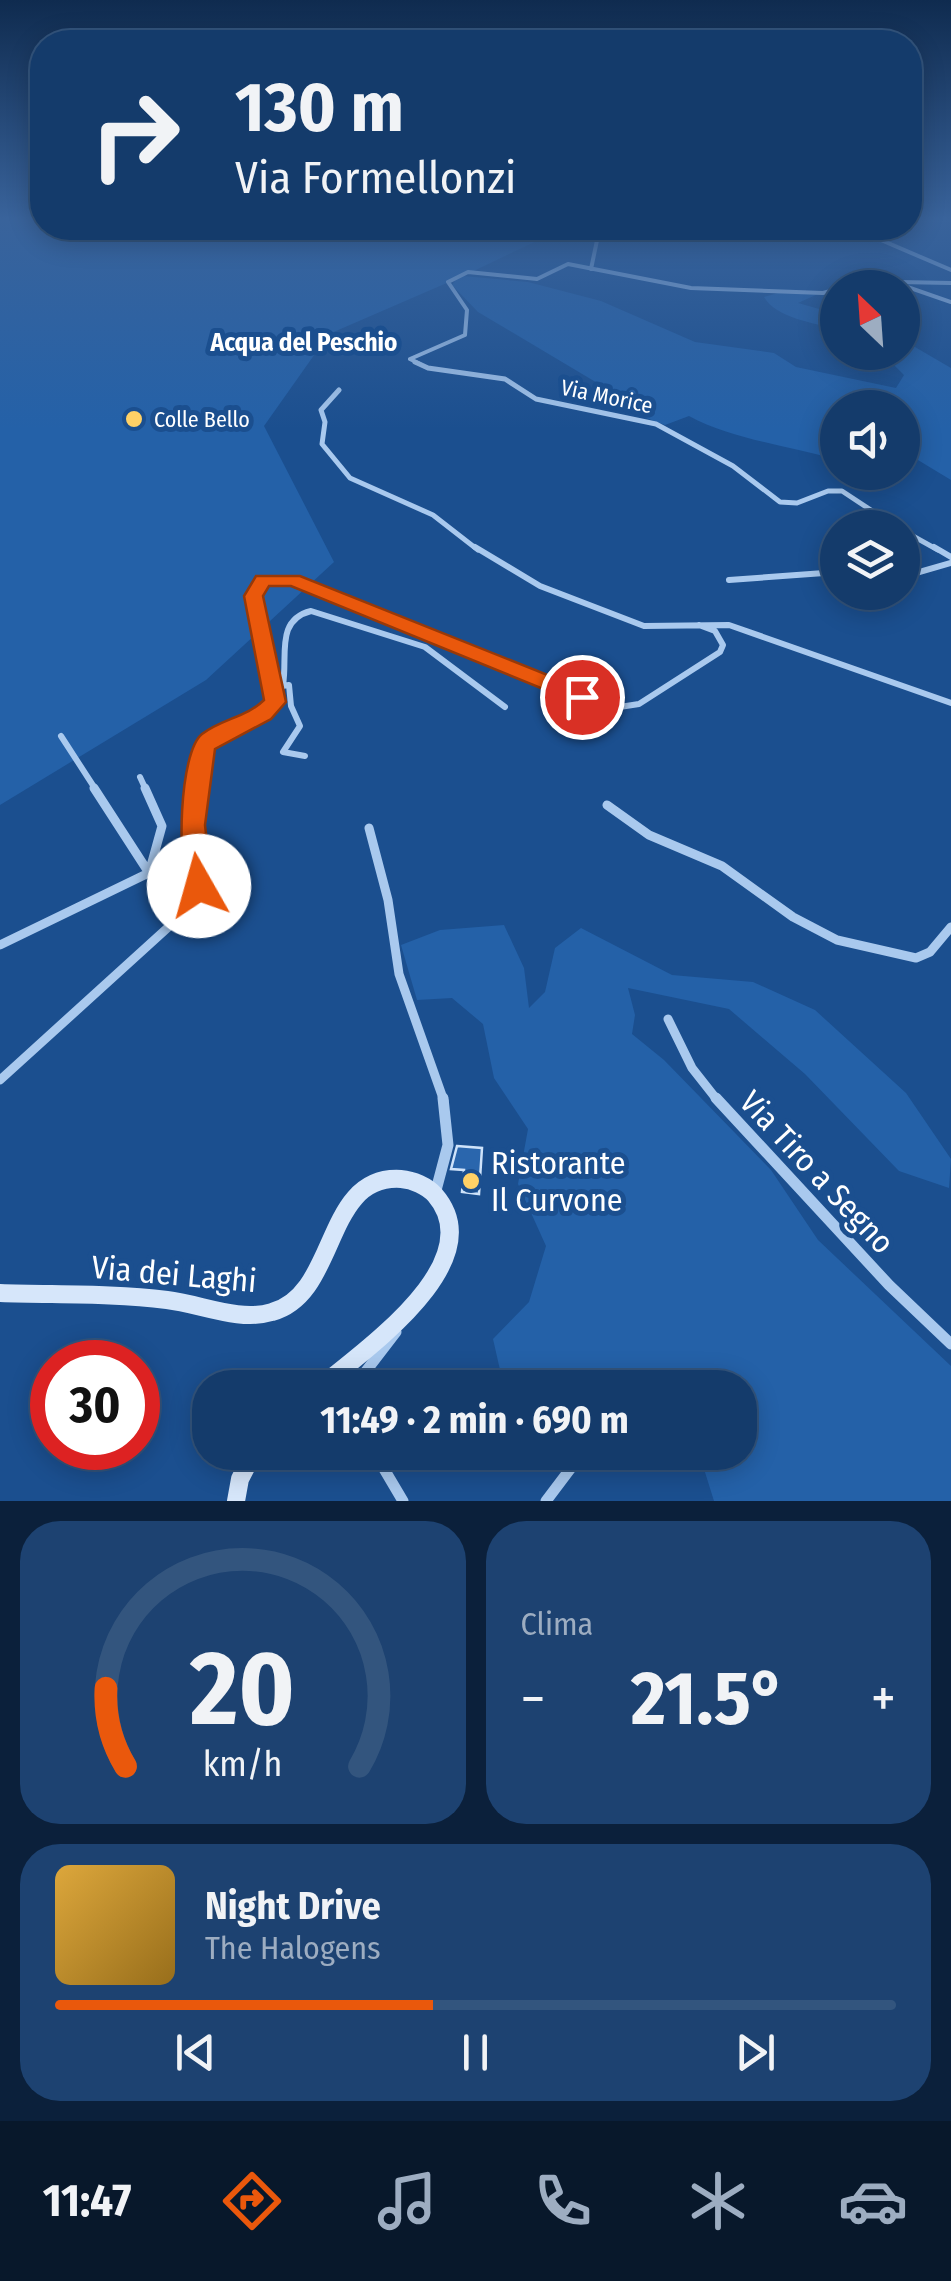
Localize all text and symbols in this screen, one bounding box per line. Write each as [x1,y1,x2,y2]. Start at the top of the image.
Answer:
text: 130 m [235,66,404,150]
icon: right [70,70,200,200]
text: Via Formellonzi [235,151,516,205]
north arrow [820,270,920,370]
map controls [820,270,920,610]
district label: Acqua del Peschio [210,328,397,358]
street label: Via Morice [559,374,655,419]
button: sound [820,390,920,490]
place label: Colle Bello [154,406,250,433]
marker: Colle Bello [123,408,145,430]
button: layers [820,510,920,610]
pin [540,655,625,740]
icon: arrive [555,670,610,725]
position arrow [147,834,251,938]
street label: Via Tiro a Segno [732,1083,902,1261]
place label: Ristorante Il Curvone [491,1144,626,1219]
marker: Ristorante Il Curvone [460,1170,482,1192]
street label: Via dei Laghi [90,1248,258,1300]
speed limit sign: 30 [30,1340,160,1470]
text: 11:49 · 2 min · 690 m [320,1397,629,1443]
text: Clima [521,1605,593,1643]
text: 20 [189,1627,295,1752]
text: 21.5° [631,1654,785,1744]
text: − [521,1666,545,1732]
text: + [871,1666,896,1732]
text: km/h [203,1743,283,1785]
text: Night Drive [205,1883,381,1929]
text: The Halogens [205,1929,381,1967]
icon: previous [168,2025,223,2080]
icon: pause [448,2025,503,2080]
icon: next [728,2025,783,2080]
icon: directions [217,2166,287,2236]
icon: music [372,2166,442,2236]
icon: phone [528,2166,598,2236]
icon: climate [683,2166,753,2236]
icon: car [838,2166,908,2236]
text: 11:47 [43,2174,131,2228]

